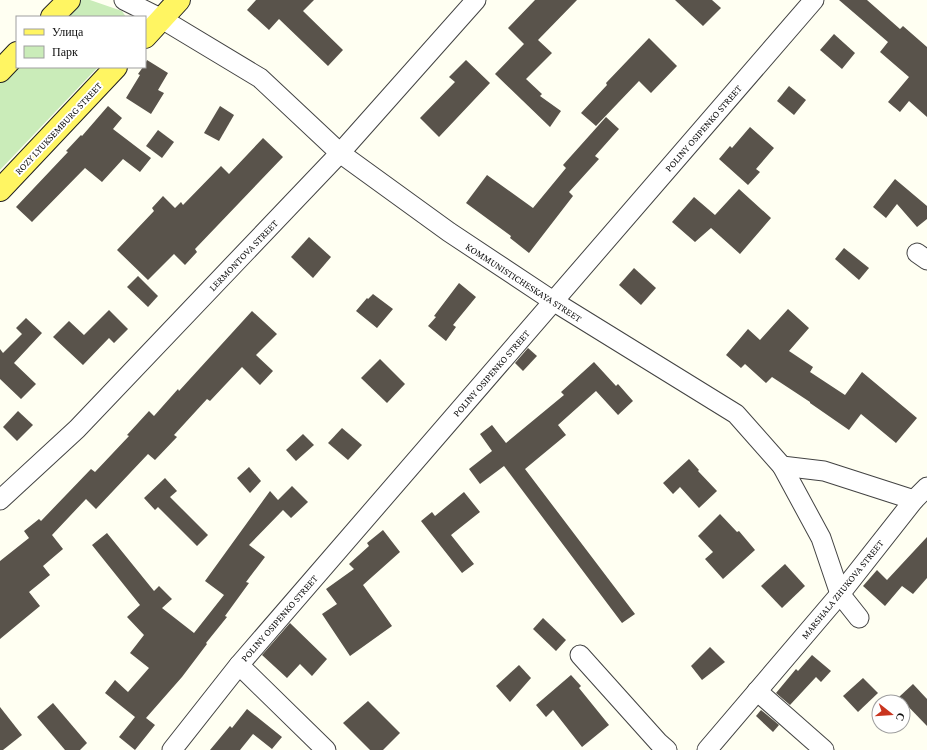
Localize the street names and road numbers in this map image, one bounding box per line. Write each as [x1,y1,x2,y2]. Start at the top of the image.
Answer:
street label: ROZY LYUKSEMBURG STREET [13,80,104,177]
street label: POLINY OSIPENKO STREET [663,82,744,174]
street label: LERMONTOVA STREET [207,217,280,293]
street label: KOMMUNISTICHESKAYA STREET [464,241,584,324]
street label: POLINY OSIPENKO STREET [451,327,532,419]
street label: MARSHALA ZHUKOVA STREET [799,537,886,641]
street label: POLINY OSIPENKO STREET [239,572,320,664]

